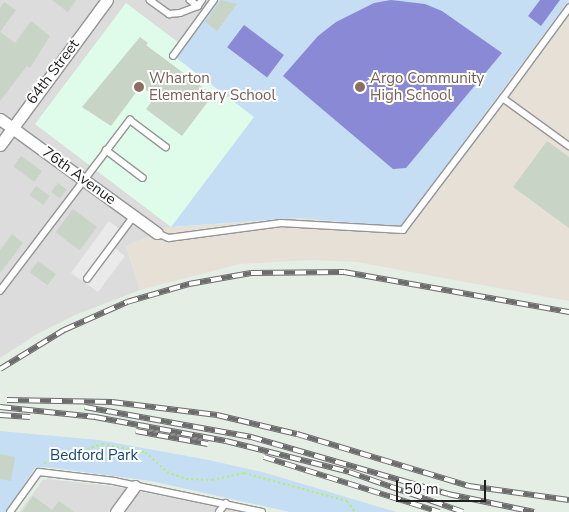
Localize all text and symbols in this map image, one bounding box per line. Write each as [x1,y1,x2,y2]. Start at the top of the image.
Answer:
street label: 64th Street [23,36,83,108]
place label: Wharton Elementary School [149,69,276,104]
place label: Argo Community High School [370,69,484,104]
marker: Wharton Elementary School [133,81,145,93]
marker: Argo Community High School [354,81,366,93]
street label: 76th Avenue [39,143,119,209]
park label: Bedford Park [50,447,138,465]
scale bar [399,470,489,502]
text: 50 m [404,479,439,499]

